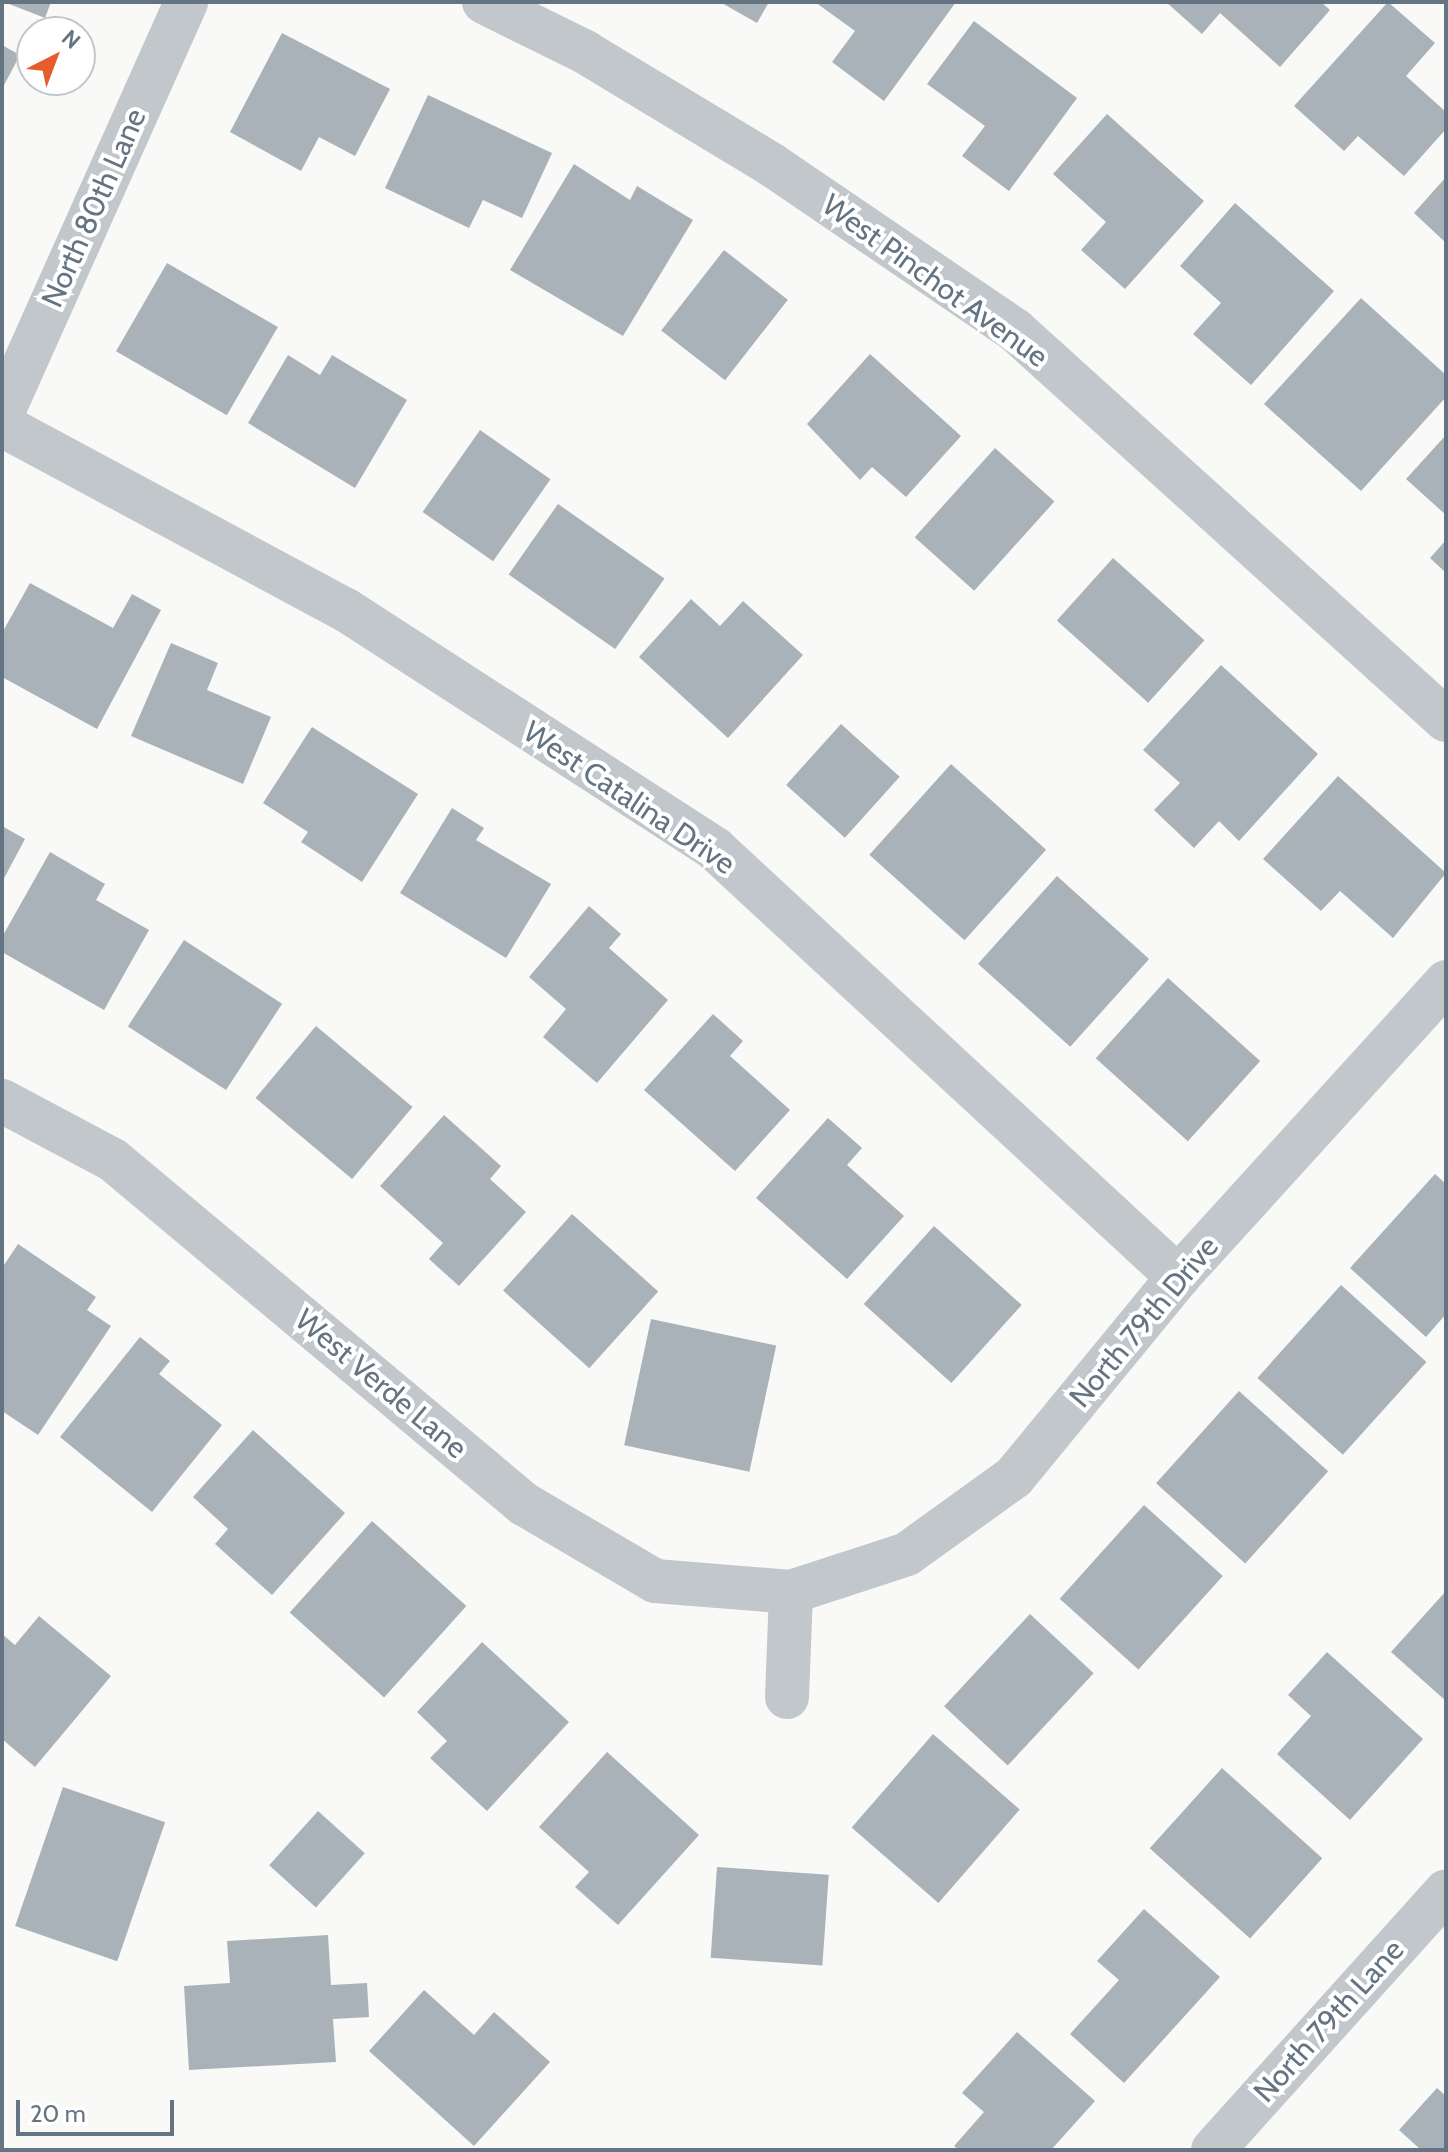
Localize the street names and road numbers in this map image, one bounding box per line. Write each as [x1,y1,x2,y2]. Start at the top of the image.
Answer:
street label: North 80th Lane [34,103,154,313]
street label: West Pinchot Avenue [815,187,1055,375]
street label: West Catalina Drive [516,714,742,882]
street label: North 79th Drive [1062,1229,1226,1415]
street label: West Verde Lane [288,1302,474,1466]
street label: North 79th Lane [1246,1932,1412,2110]

